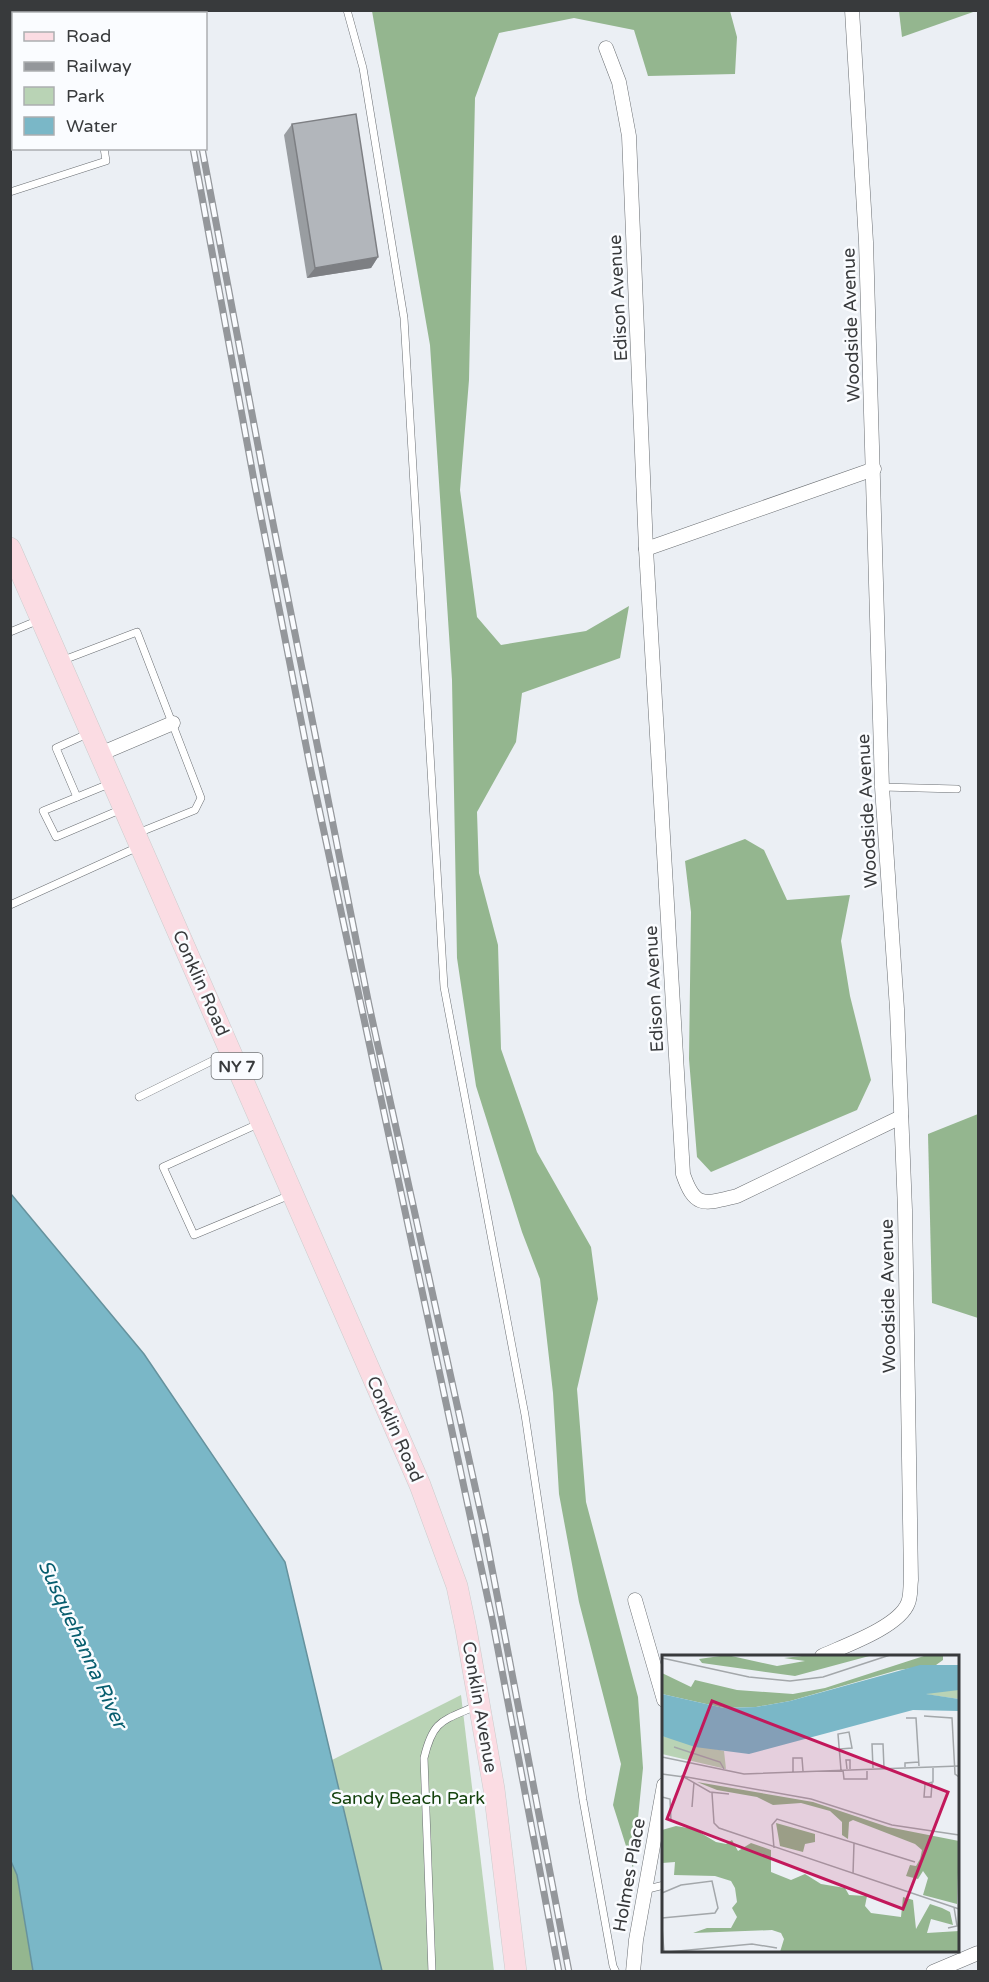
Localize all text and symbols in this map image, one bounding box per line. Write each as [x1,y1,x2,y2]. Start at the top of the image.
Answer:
legend [12,12,207,150]
text: Road [66,25,111,47]
text: Railway [66,55,132,77]
text: Park [66,85,105,107]
text: Water [66,115,117,137]
street label: Edison Avenue [604,234,632,362]
street label: Woodside Avenue [837,247,865,403]
street label: Woodside Avenue [852,733,882,889]
street label: Edison Avenue [640,925,668,1053]
street label: Conklin Road [168,927,234,1039]
road number: NY 7 [212,1053,262,1079]
street label: Woodside Avenue [876,1219,900,1373]
street label: Conklin Road [362,1373,428,1485]
water label: Susquehanna River [33,1556,133,1735]
street label: Conklin Avenue [458,1640,502,1774]
inset map [662,1655,959,1952]
park label: Sandy Beach Park [331,1787,485,1809]
street label: Holmes Place [608,1816,650,1934]

